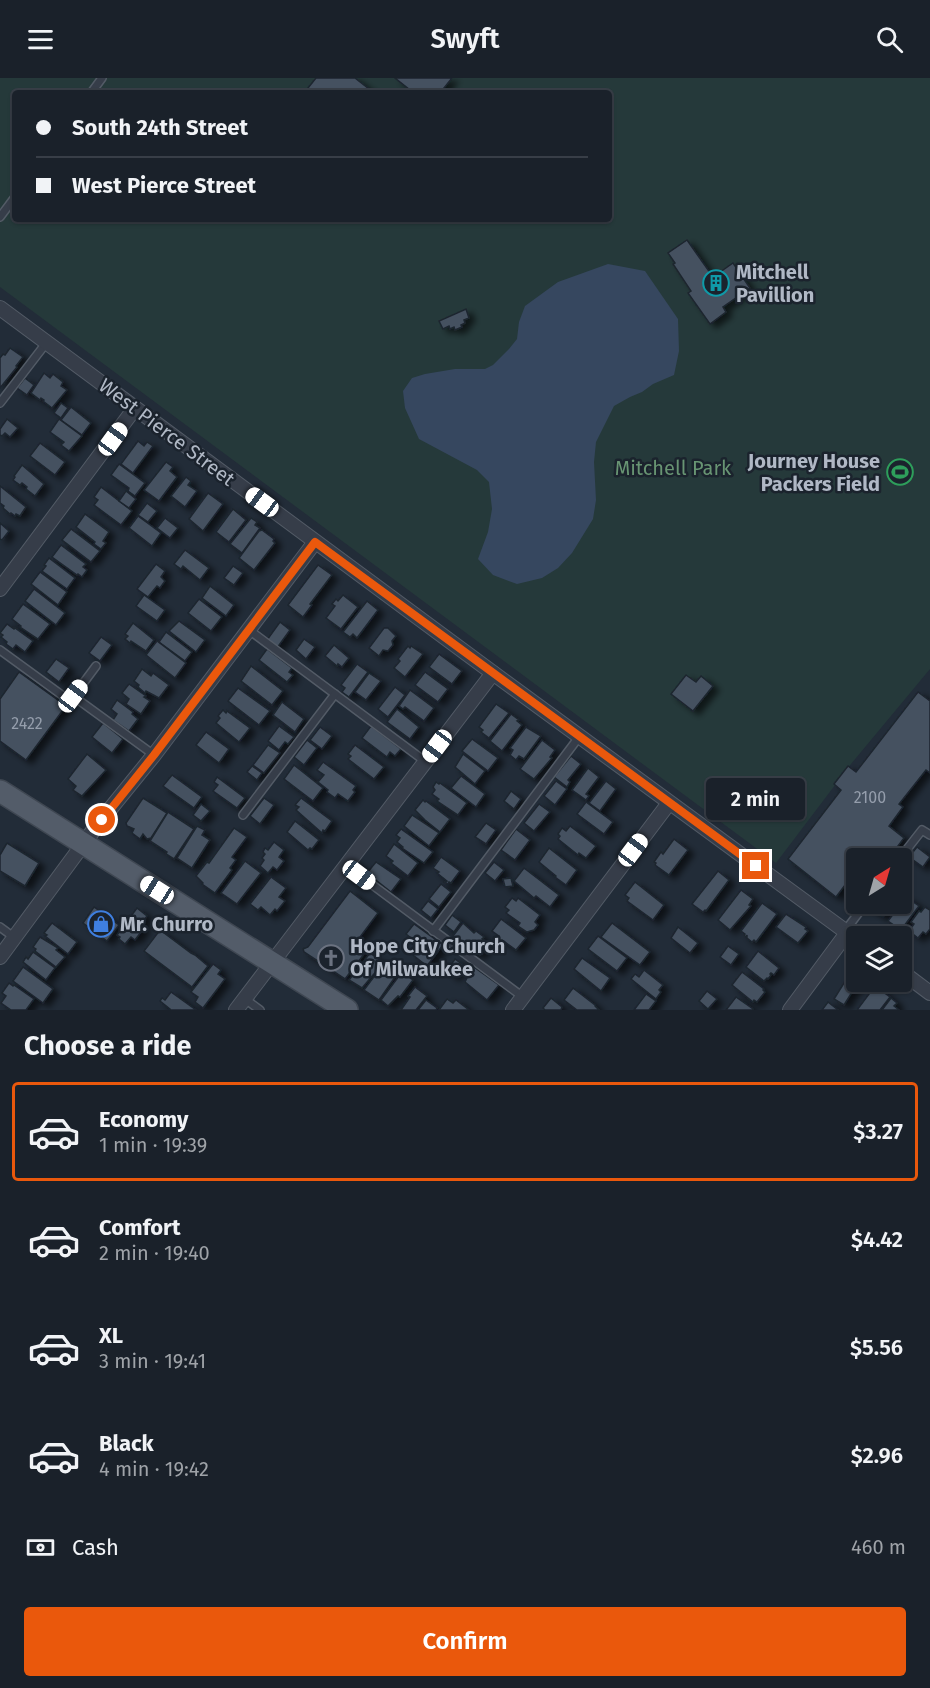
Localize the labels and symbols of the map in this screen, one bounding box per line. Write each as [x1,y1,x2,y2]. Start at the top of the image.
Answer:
place label: Mitchell Pavillion [736,260,814,307]
building icon: Mitchell Pavillion [701,268,731,298]
street label: West Pierce Street [94,373,240,491]
car [95,419,131,459]
place label: Journey House Packers Field [747,449,880,496]
park label: Mitchell Park [615,456,732,480]
sports icon: Journey House Packers Field [885,457,915,487]
car [242,484,282,520]
car [55,676,91,716]
house number: 2422 [11,714,43,733]
car [419,726,455,766]
callout: 2 min [706,779,806,821]
house number: 2100 [854,788,886,807]
route start [88,806,115,833]
car [615,830,651,870]
north arrow [846,848,912,914]
route end [742,852,769,879]
car [339,857,379,893]
car [137,873,177,907]
shop icon: Mr. Churro [86,909,116,939]
place label: Mr. Churro [120,912,213,936]
place label: Hope City Church Of Milwaukee [350,934,505,981]
church icon: Hope City Church Of Milwaukee [316,943,346,973]

